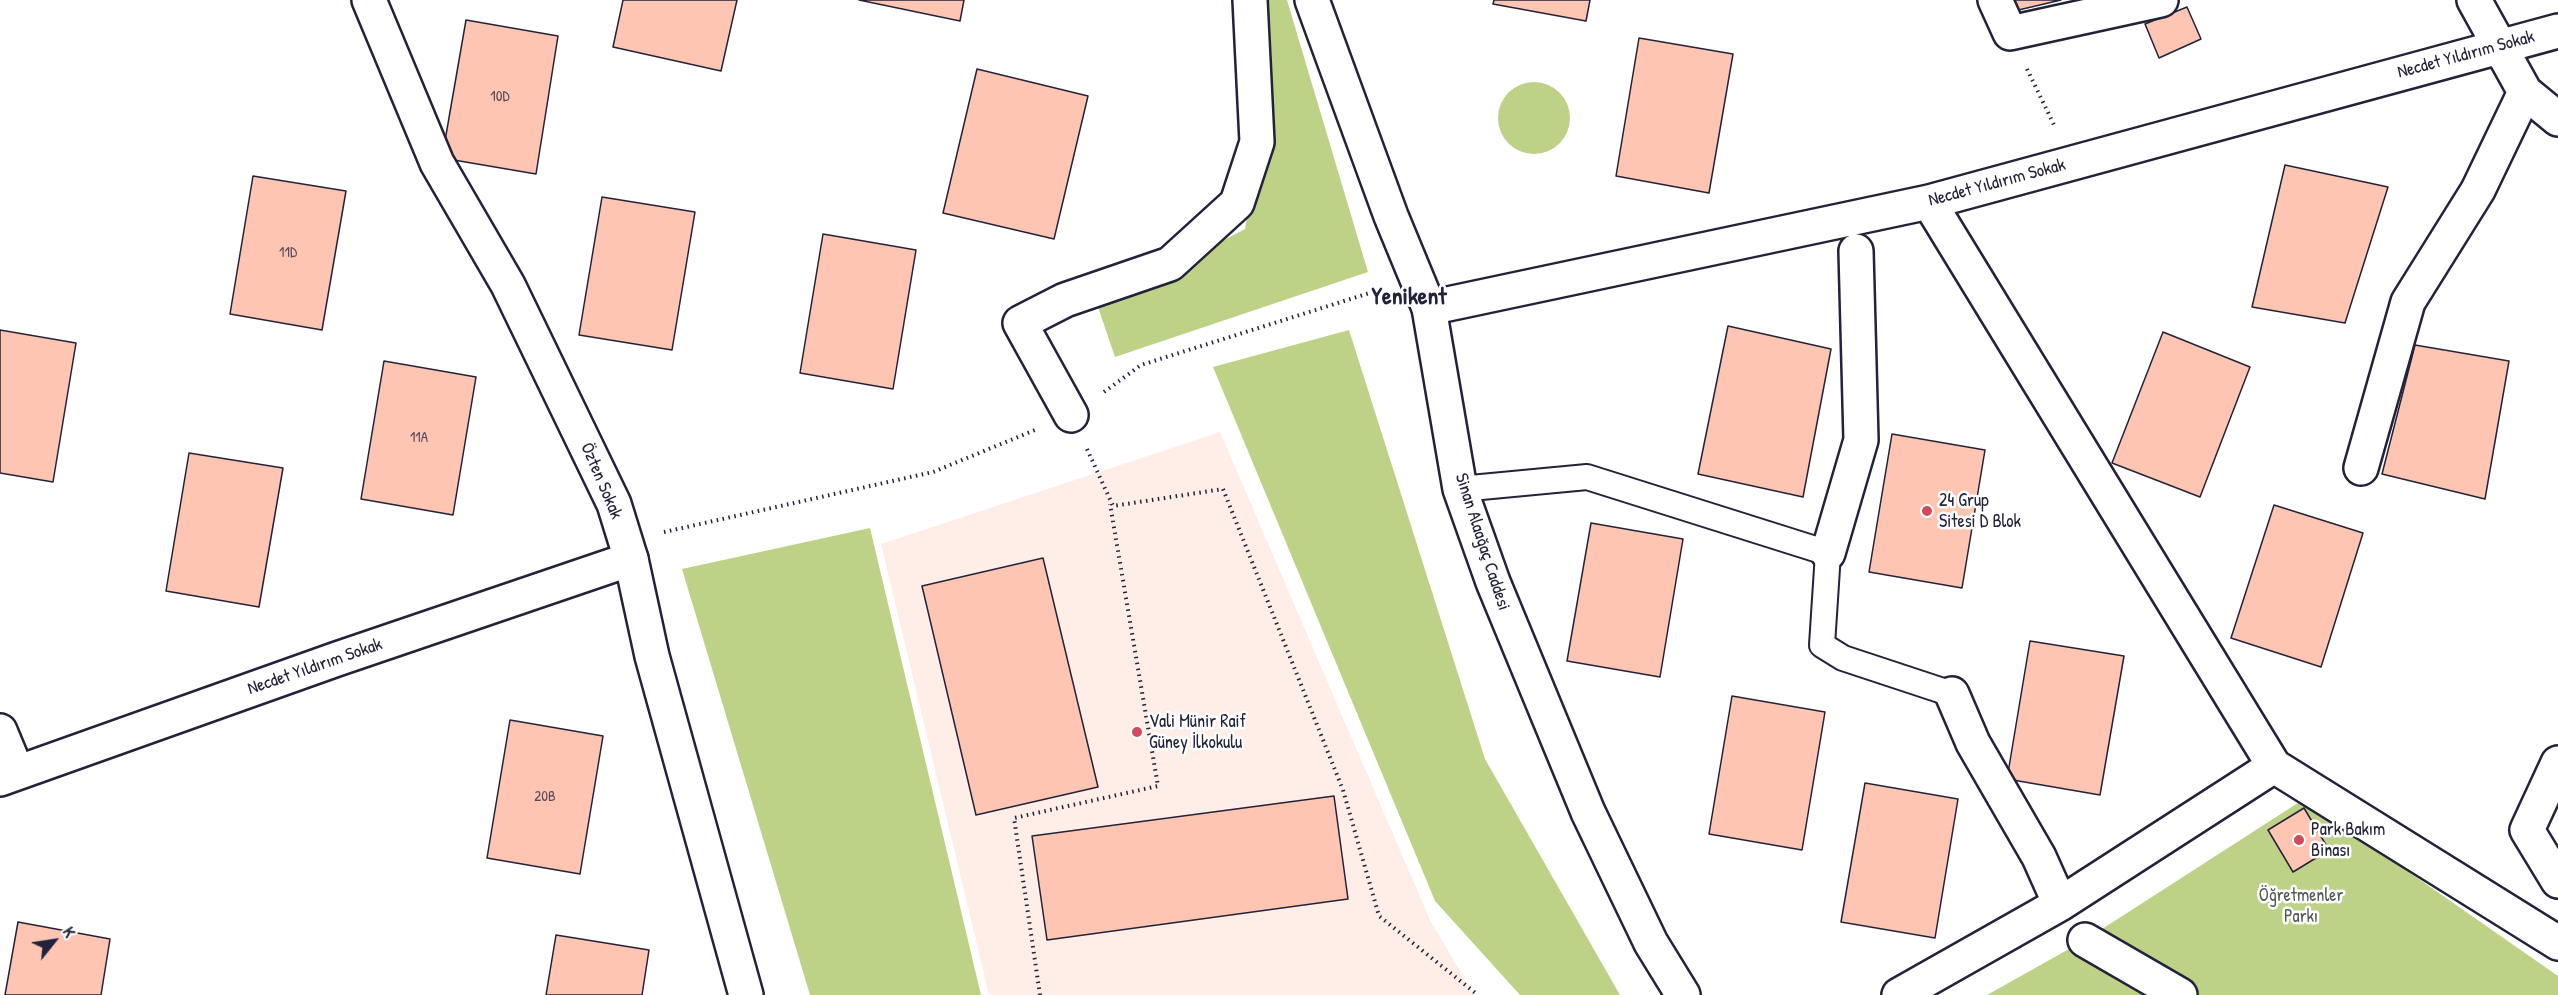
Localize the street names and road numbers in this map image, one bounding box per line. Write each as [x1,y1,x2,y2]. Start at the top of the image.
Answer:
street label: Necdet Yıldırım Sokak [2395,26,2537,84]
street label: Necdet Yıldırım Sokak [1926,154,2068,212]
street label: Özten Sokak [575,440,627,522]
street label: Sinan Alaağaç Caddesi [1450,471,1514,613]
street label: Necdet Yıldırım Sokak [245,634,385,700]

